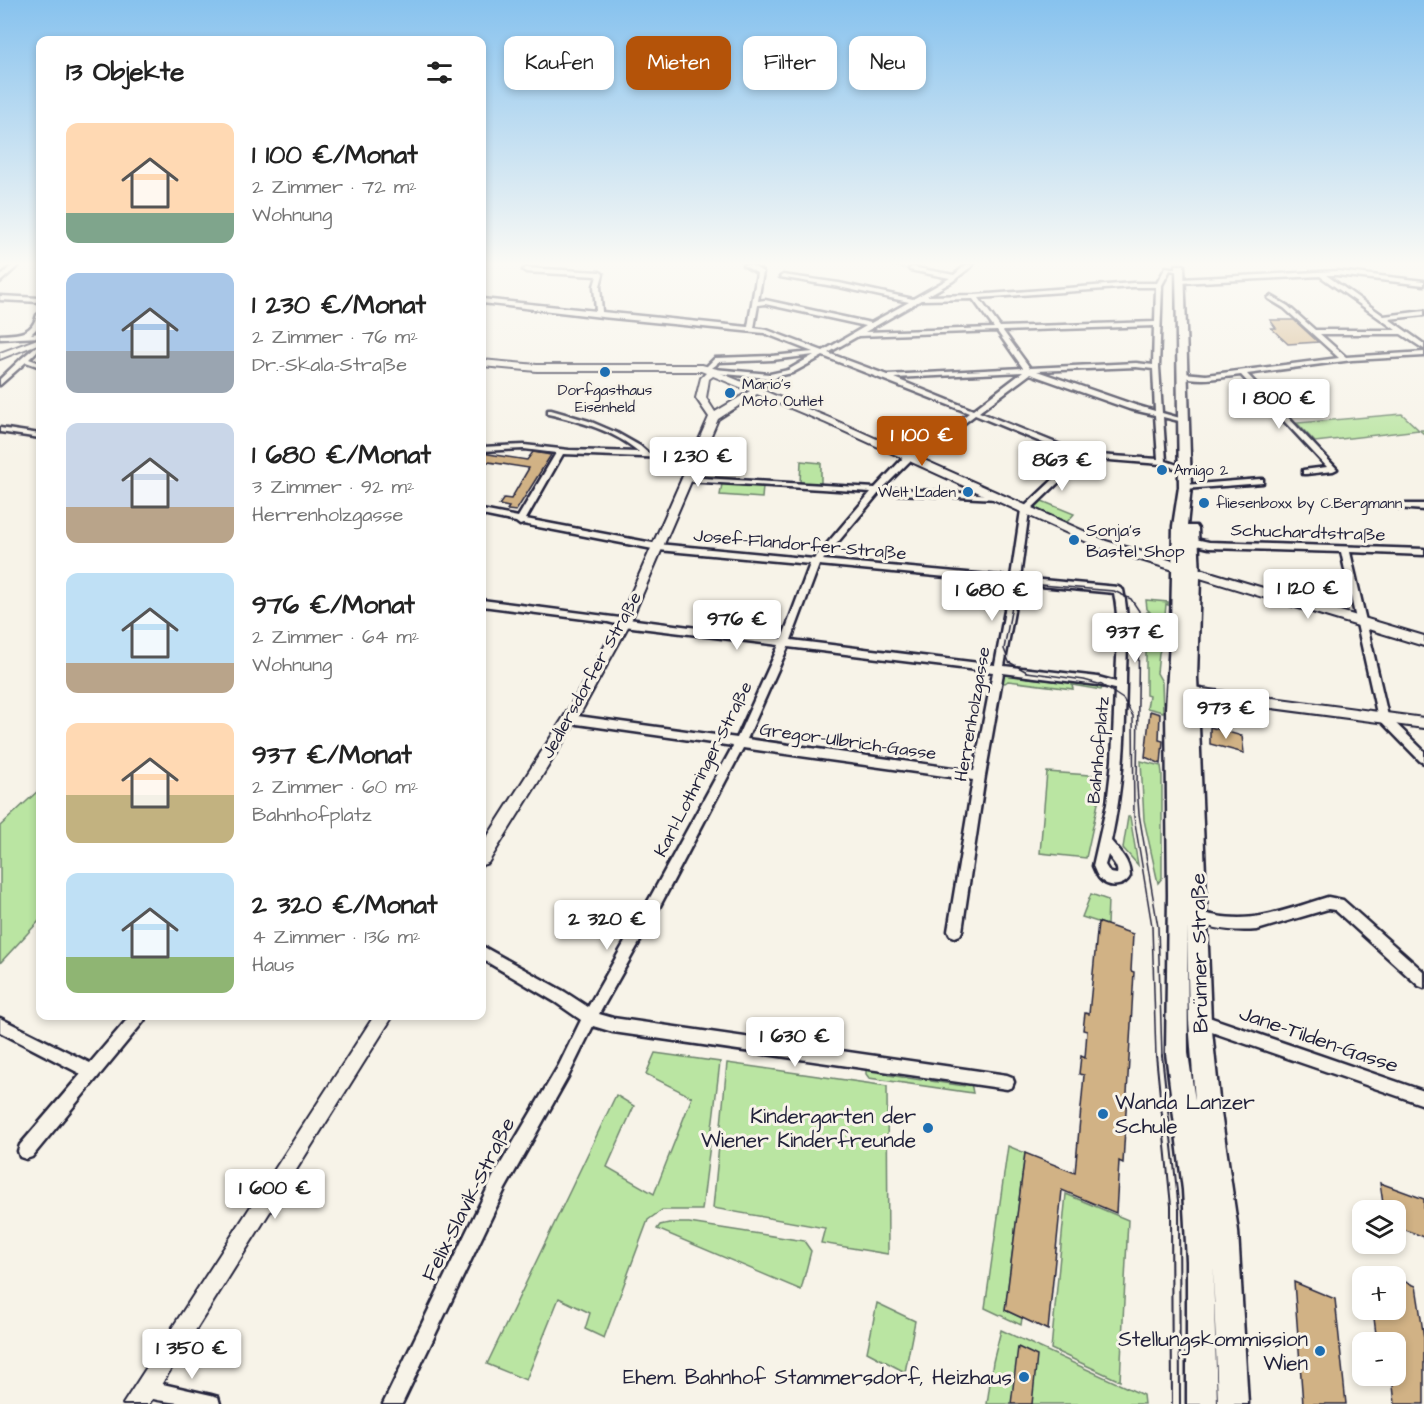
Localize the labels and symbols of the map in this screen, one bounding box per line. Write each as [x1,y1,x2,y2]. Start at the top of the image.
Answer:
marker: Dorfgasthaus Eisenheld [598,365,612,379]
place label: Mario's Moto Outlet [742,374,824,412]
pin: 1 800 € [1224,379,1334,430]
place label: Dorfgasthaus Eisenheld [558,380,653,418]
marker: Mario's Moto Outlet [723,386,737,400]
pin: 1 100 € [867,416,977,467]
pin: 1 230 € [643,437,753,488]
pin: 863 € [1020,441,1104,492]
place label: Amigo 2 [1174,460,1229,482]
marker: Amigo 2 [1155,463,1169,477]
place label: Welt Laden [878,482,956,503]
marker: Welt Laden [961,485,975,499]
place label: fliesenboxx by C.Bergmann [1216,493,1403,515]
marker: fliesenboxx by C.Bergmann [1197,496,1211,510]
street label: Schuchardtstraße [1230,517,1386,548]
place label: Sonja's Bastel Shop [1086,518,1185,564]
street label: Josef-Flandorfer-Straße [692,523,908,566]
marker: Sonja's Bastel Shop [1067,533,1081,547]
pin: 1 120 € [1253,569,1363,620]
pin: 1 680 € [937,571,1047,622]
street label: Jedlersdorfer Straße [535,587,648,763]
pin: 976 € [695,600,779,651]
pin: 937 € [1093,613,1177,664]
street label: Herrenholzgasse [948,645,998,784]
street label: Karl-Lothringer-Straße [648,677,760,862]
pin: 973 € [1184,689,1268,740]
street label: Bahnhofplatz [1081,695,1116,805]
street label: Gregor-Ulbrich-Gasse [758,717,938,767]
street label: Brünner Straße [1184,873,1215,1033]
pin: 2 320 € [552,900,662,951]
street label: Jane-Tilden-Gasse [1235,999,1402,1080]
pin: 1 630 € [740,1017,850,1068]
place label: Wanda Lanzer Schule [1115,1088,1255,1141]
place label: Kindergarten der Wiener Kinderfreunde [701,1102,916,1155]
marker: Wanda Lanzer Schule [1096,1107,1110,1121]
street label: Felix-Slavik-Straße [415,1112,522,1286]
marker: Kindergarten der Wiener Kinderfreunde [921,1121,935,1135]
pin: 1 600 € [220,1169,330,1220]
place label: Stellungskommission Wien [1118,1325,1308,1378]
pin: 1 350 € [137,1329,247,1380]
marker: Stellungskommission Wien [1313,1344,1327,1358]
place label: Ehem. Bahnhof Stammersdorf, Heizhaus [623,1363,1012,1392]
marker: Ehem. Bahnhof Stammersdorf, Heizhaus [1017,1370,1031,1384]

